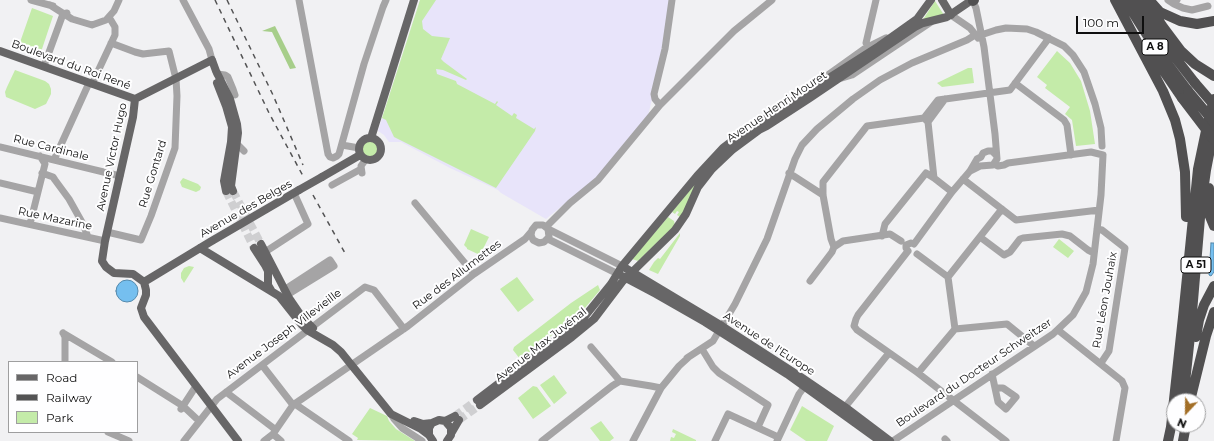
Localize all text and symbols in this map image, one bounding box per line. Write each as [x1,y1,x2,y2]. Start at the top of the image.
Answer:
scale bar [1078,8,1146,34]
text: 100 m [1083,15,1119,30]
street label: Boulevard du Roi René [10,37,132,93]
road number: A 8 [1142,39,1168,55]
street label: Avenue Henri Mouret [724,69,830,145]
street label: Avenue Victor Hugo [94,102,130,212]
street label: Rue Cardinale [12,132,90,164]
street label: Rue Gontard [136,139,170,209]
street label: Avenue des Belges [198,177,294,241]
street label: Rue Mazarine [17,205,93,233]
street label: Rue des Allumettes [410,237,504,313]
street label: Rue Léon Jouhaix [1090,251,1120,349]
road number: A 51 [1181,257,1211,273]
street label: Avenue Joseph Villevieille [224,286,344,382]
street label: Avenue Max Juvénal [493,305,589,385]
street label: Avenue de l'Europe [721,309,817,379]
street label: Boulevard du Docteur Schweitzer [894,316,1054,430]
legend [8,361,138,433]
text: Road [46,370,77,385]
text: Railway [46,390,92,405]
north arrow [1166,393,1206,433]
text: Park [46,410,73,425]
text: N [1175,415,1189,431]

